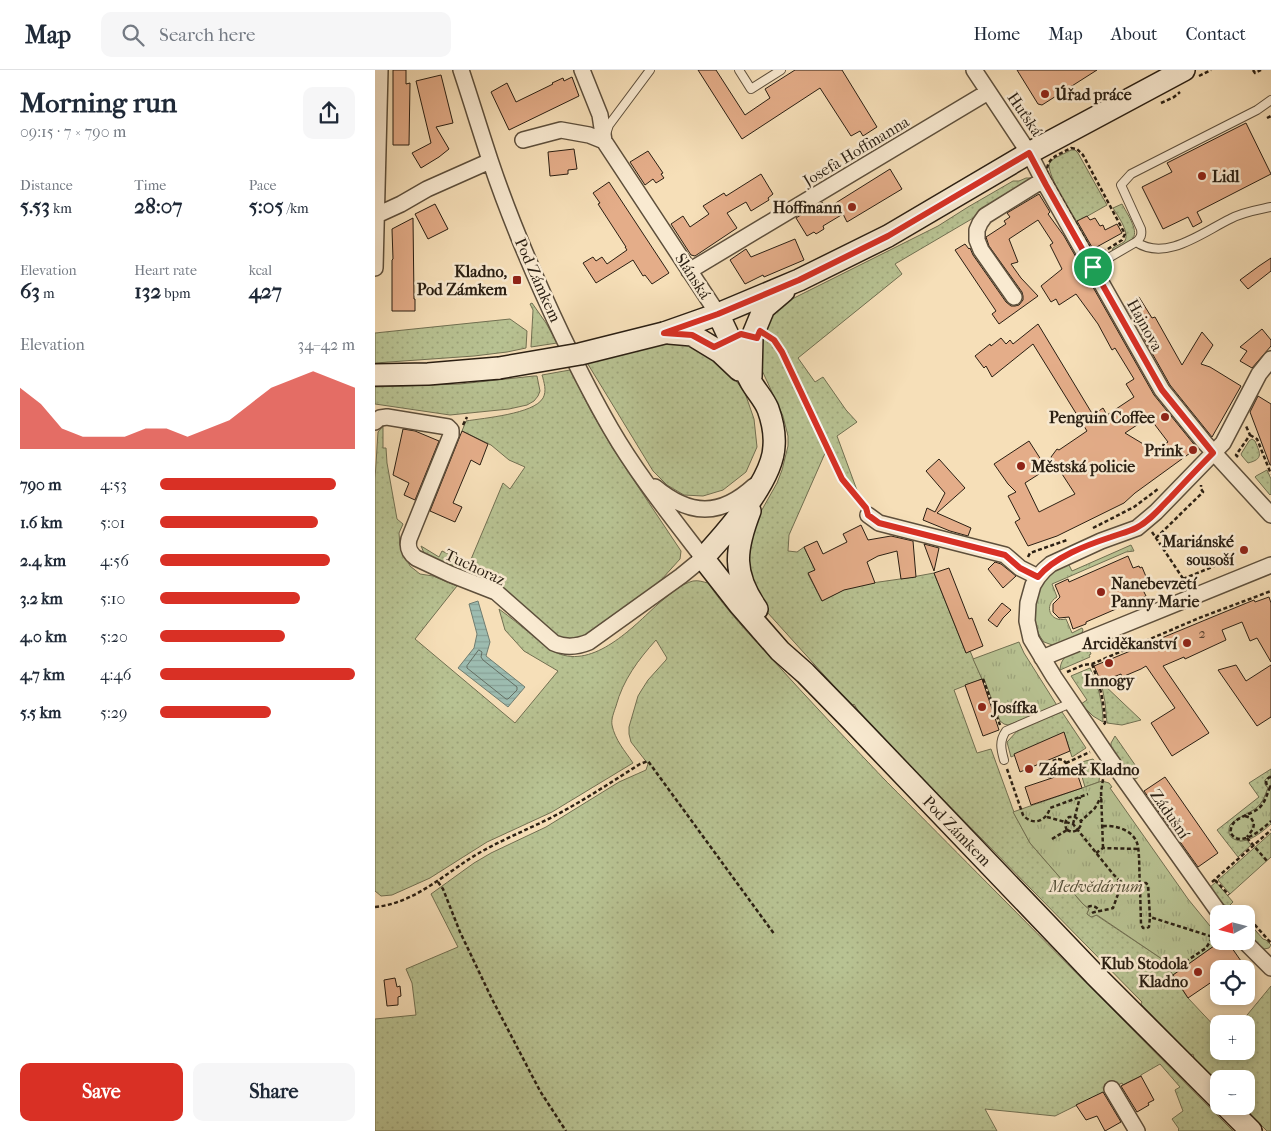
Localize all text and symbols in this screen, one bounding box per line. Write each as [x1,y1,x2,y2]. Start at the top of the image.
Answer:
search box [101,12,451,57]
text: Map [25,21,71,49]
icon: search [119,21,147,49]
text: Search here [159,24,255,46]
text: Home [973,24,1020,45]
text: Map [1048,24,1083,45]
text: About [1111,24,1157,45]
text: Contact [1185,24,1246,45]
place label: Úřad práce [1054,84,1132,105]
text: Morning run [20,86,177,119]
button: share [303,87,355,139]
street label: Huťská [1004,88,1047,140]
marker: Úřad práce [1039,88,1051,100]
street label: Josefa Hoffmanna [798,112,913,191]
text: 09:15 · 7 × 790 m [20,122,126,141]
place label: Lidl [1212,167,1240,186]
marker: Lidl [1196,170,1208,182]
text: Distance [20,177,73,194]
text: Time [134,177,166,194]
text: Pace [249,177,277,194]
text: 5.53 [20,194,50,218]
text: 28:07 [134,194,182,218]
text: 5:05 [249,194,283,218]
place label: Hoffmann [773,198,843,217]
text: km [50,200,72,217]
text: /km [283,200,309,217]
marker: Hoffmann [846,201,858,213]
street label: Pod Zámkem [511,235,565,326]
pin [1072,246,1114,288]
street label: Slánská [671,249,715,303]
icon: arrive [1079,253,1107,281]
text: Elevation [20,262,77,279]
text: Heart rate [134,262,197,279]
text: kcal [249,262,272,279]
place label: Kladno, Pod Zámkem [417,262,508,299]
marker: Kladno, Pod Zámkem [511,274,523,286]
text: 63 [20,279,40,303]
text: 132 [134,279,161,303]
text: 427 [249,279,282,303]
text: m [40,285,55,302]
text: bpm [161,285,191,302]
street label: Hajnova [1123,296,1167,355]
text: Elevation [20,335,85,354]
text: 34–42 m [298,335,355,354]
place label: Penguin Coffee [1049,408,1155,428]
marker: Penguin Coffee [1159,411,1171,423]
place label: Prink [1144,441,1184,460]
marker: Prink [1187,444,1199,456]
place label: Městská policie [1030,457,1135,477]
marker: Městská policie [1015,460,1027,472]
text: 790 m [20,475,62,494]
text: 4:53 [100,475,127,494]
text: 1.6 km [20,513,62,532]
text: 5:01 [100,513,125,532]
place label: Mariánské sousoší [1161,532,1235,569]
marker: Mariánské sousoší [1238,544,1250,556]
street label: Tuchoraz [442,545,508,589]
text: 2.4 km [20,551,66,570]
text: 4:56 [100,551,129,570]
place label: Nanebevzetí Panny Marie [1111,574,1199,612]
marker: Nanebevzetí Panny Marie [1095,586,1107,598]
text: 3.2 km [20,589,63,608]
text: 5:10 [100,589,125,608]
house number: 2 [1198,625,1206,642]
text: 4.0 km [20,627,67,646]
text: 5:20 [100,627,128,646]
place label: Arciděkanství [1081,634,1178,653]
marker: Arciděkanství [1181,637,1193,649]
marker: Innogy [1103,657,1115,669]
text: 4.7 km [20,665,65,684]
text: 4:46 [100,665,131,684]
place label: Innogy [1084,671,1135,691]
place label: Josífka [990,698,1038,718]
marker: Josífka [976,701,988,713]
text: 5.5 km [20,703,61,722]
text: 5:29 [100,703,127,722]
place label: Zámek Kladno [1039,760,1139,779]
marker: Zámek Kladno [1023,763,1035,775]
street label: Zádušní [1146,786,1194,843]
street label: Pod Zámkem [919,792,996,871]
park label: Medvědárium [1048,877,1143,896]
north arrow [1210,905,1255,950]
map controls [1210,905,1255,1115]
place label: Klub Stodola Kladno [1101,954,1189,991]
button: locate [1210,960,1255,1005]
marker: Klub Stodola Kladno [1192,966,1204,978]
button: + [1210,1015,1255,1060]
button: Save [20,1063,183,1121]
button: Share [193,1063,355,1121]
button: − [1210,1070,1255,1115]

